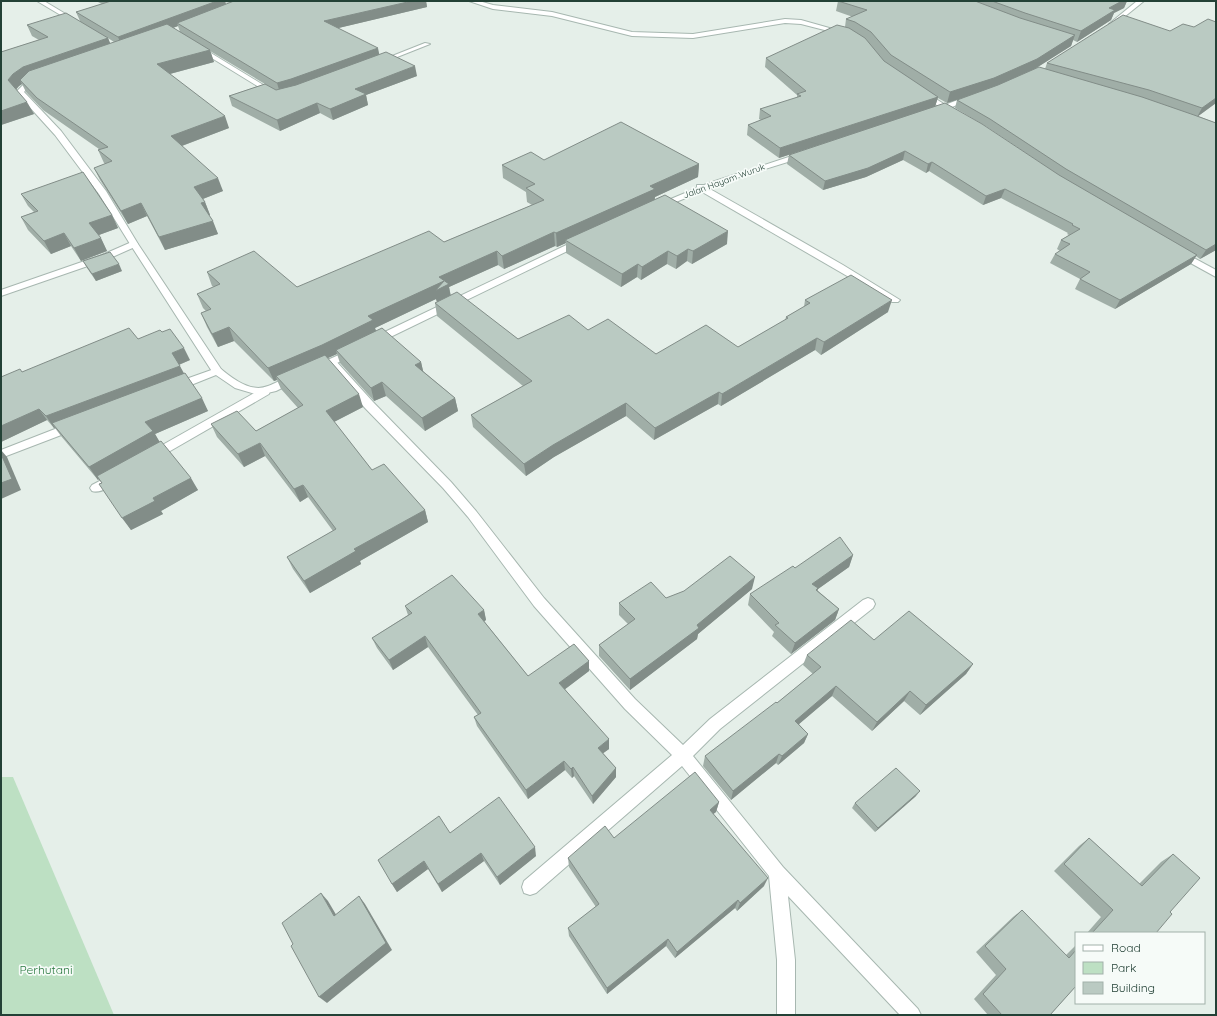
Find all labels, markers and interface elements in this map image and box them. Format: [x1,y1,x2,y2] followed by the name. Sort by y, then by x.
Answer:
[682,161,766,200] street label: Jalan Hayam Wuruk
[1075,932,1205,1004] legend
[1111,940,1141,955] text: Road
[1111,960,1136,975] text: Park
[20,962,72,977] park label: Perhutani
[1111,980,1155,995] text: Building

